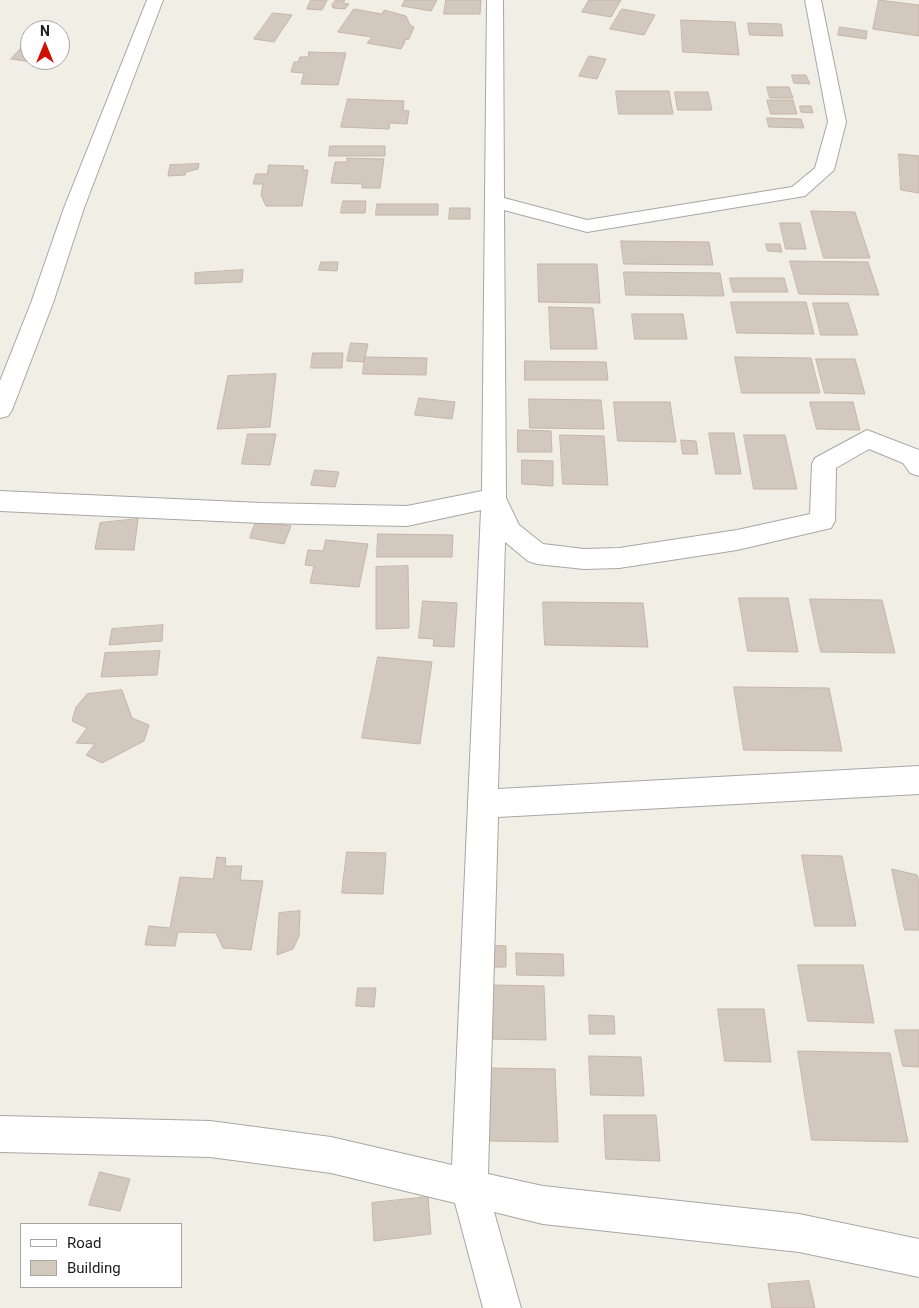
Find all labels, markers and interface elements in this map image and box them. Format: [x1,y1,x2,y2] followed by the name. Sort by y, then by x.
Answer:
[20,20,70,70] north arrow
[40,23,50,39] text: N
[20,1223,182,1288] legend
[67,1234,101,1252] text: Road
[67,1259,121,1277] text: Building

